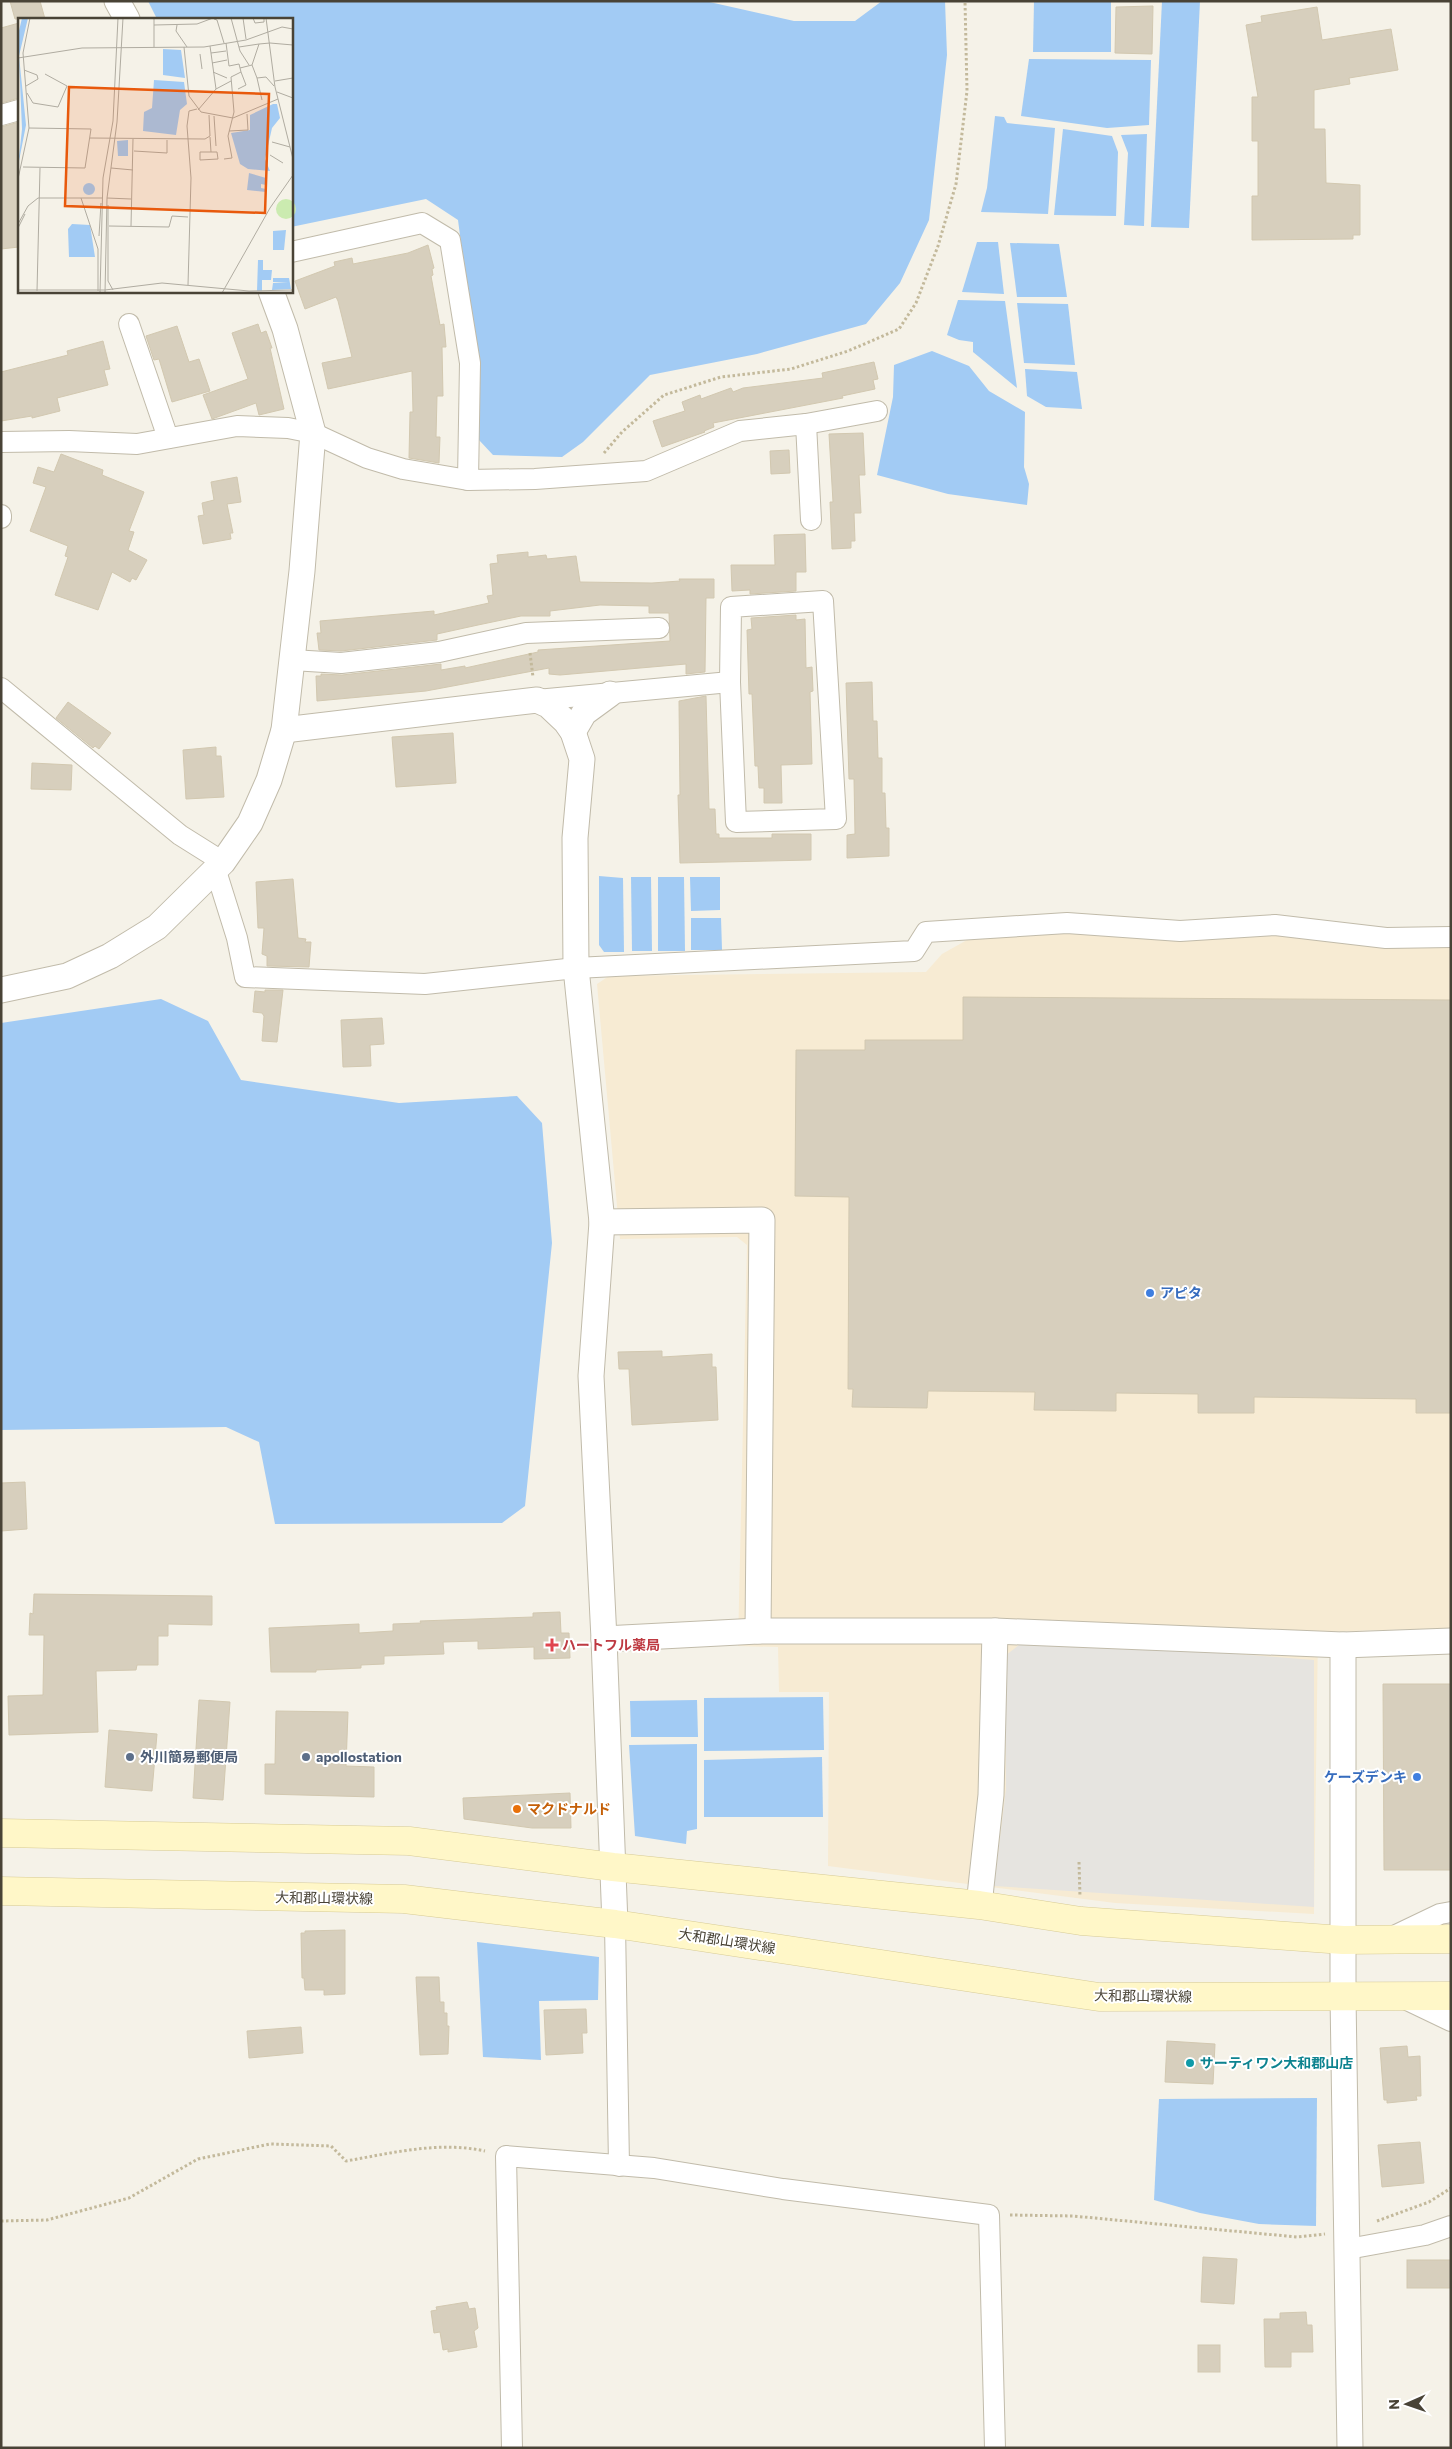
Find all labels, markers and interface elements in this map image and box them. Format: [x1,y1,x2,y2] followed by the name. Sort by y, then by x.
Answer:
[18,18,292,292] inset map
[1160,1284,1202,1301] place label: アピタ
[1144,1287,1156,1299] marker: アピタ
[562,1636,660,1653] place label: ハートフル薬局
[546,1639,558,1651] marker: ハートフル薬局
[140,1748,238,1765] place label: 外川簡易郵便局
[316,1748,402,1765] place label: apollostation
[124,1751,136,1763] marker: 外川簡易郵便局
[300,1751,312,1763] marker: apollostation
[1324,1768,1407,1785] place label: ケーズデンキ
[1411,1771,1423,1783] marker: ケーズデンキ
[527,1800,611,1817] place label: マクドナルド
[511,1803,523,1815] marker: マクドナルド
[275,1888,373,1907] street label: 大和郡山環状線
[677,1924,777,1957] street label: 大和郡山環状線
[1094,1986,1192,2005] street label: 大和郡山環状線
[1200,2054,1353,2071] place label: サーティワン大和郡山店
[1184,2057,1196,2069] marker: サーティワン大和郡山店
[1382,2379,1432,2429] north arrow
[1385,2399,1402,2410] text: N

